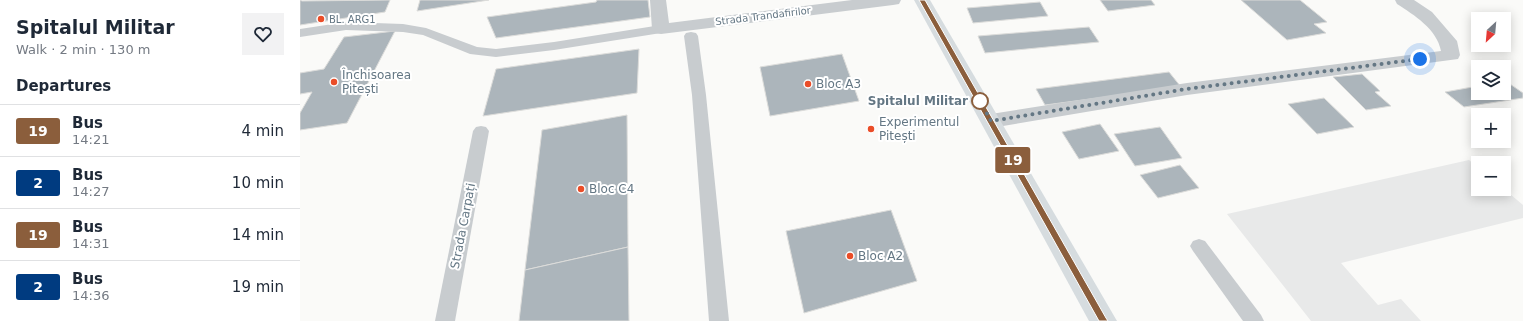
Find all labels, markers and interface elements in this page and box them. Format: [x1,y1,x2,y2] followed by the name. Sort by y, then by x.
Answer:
[715,5,812,27] street label: Strada Trandafirilor
[1471,12,1511,52] north arrow
[1471,12,1511,196] map controls
[242,13,284,55] button: heart
[316,14,326,24] marker: BL. ARG1
[329,14,376,25] place label: BL. ARG1
[16,16,175,38] text: Spitalul Militar
[16,42,150,57] text: Walk · 2 min · 130 m
[1410,49,1430,69] your location
[1471,60,1511,100] button: layers
[341,67,411,96] place label: Închisoarea Pitești
[16,77,111,95] text: Departures
[329,77,339,87] marker: Închisoarea Pitești
[816,77,861,91] place label: Bloc A3
[803,79,813,89] marker: Bloc A3
[971,92,989,110] marker: Spitalul Militar
[868,94,968,108] place label: Spitalul Militar
[1471,108,1511,148] button: +
[72,114,103,132] text: Bus
[879,115,959,143] place label: Experimentul Pitești
[241,122,284,140] text: 4 min
[28,123,48,139] text: 19
[866,124,876,134] marker: Experimentul Pitești
[72,132,109,147] text: 14:21
[995,147,1031,173] line badge: 19
[1003,152,1023,168] text: 19
[1471,156,1511,196] button: −
[72,166,103,184] text: Bus
[232,174,284,192] text: 10 min
[33,175,43,191] text: 2
[448,182,478,270] street label: Strada Carpați
[589,182,634,196] place label: Bloc C4
[72,184,109,199] text: 14:27
[576,184,586,194] marker: Bloc C4
[72,218,103,236] text: Bus
[232,226,284,244] text: 14 min
[28,227,48,243] text: 19
[72,236,109,251] text: 14:31
[858,249,903,263] place label: Bloc A2
[845,251,855,261] marker: Bloc A2
[72,270,103,288] text: Bus
[232,278,284,296] text: 19 min
[33,279,43,295] text: 2
[72,288,109,303] text: 14:36

